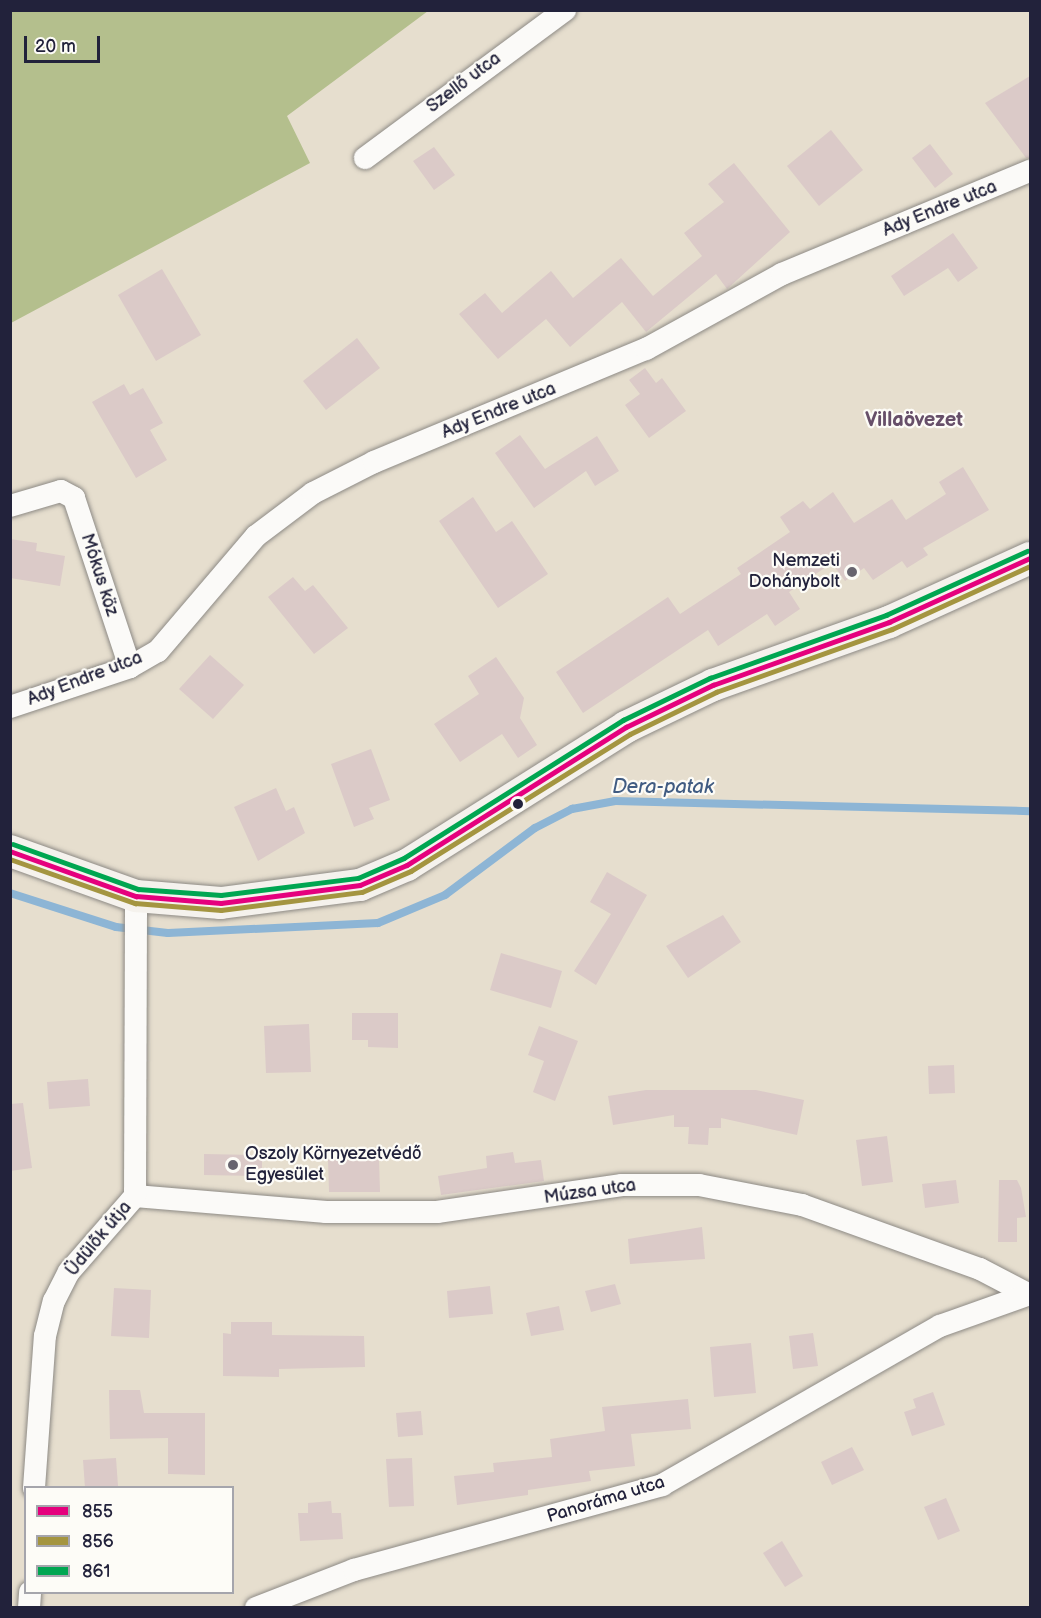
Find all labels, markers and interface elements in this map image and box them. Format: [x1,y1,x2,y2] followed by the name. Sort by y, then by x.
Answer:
[27,24,104,62] scale bar
[35,36,76,57] text: 20 m
[423,48,505,118] street label: Szellő utca
[879,176,1001,242] street label: Ady Endre utca
[438,378,560,444] street label: Ady Endre utca
[865,408,963,432] district label: Villaövezet
[76,531,122,619] street label: Mókus köz
[749,551,840,594] place label: Nemzeti Dohánybolt
[845,565,859,579] marker: Nemzeti Dohánybolt
[24,647,146,711] street label: Ady Endre utca
[612,775,714,799] water label: Dera-patak
[512,798,524,810] unlabelled marker
[245,1144,423,1186] place label: Oszoly Környezetvédő Egyesület
[226,1158,240,1172] marker: Oszoly Környezetvédő Egyesület
[543,1175,637,1209] street label: Múzsa utca
[61,1197,137,1281] street label: Üdülők útja
[544,1472,668,1528] street label: Panoráma utca
[24,1486,234,1594] legend
[82,1501,113,1522] text: 855
[82,1531,114,1552] text: 856
[82,1561,110,1582] text: 861

